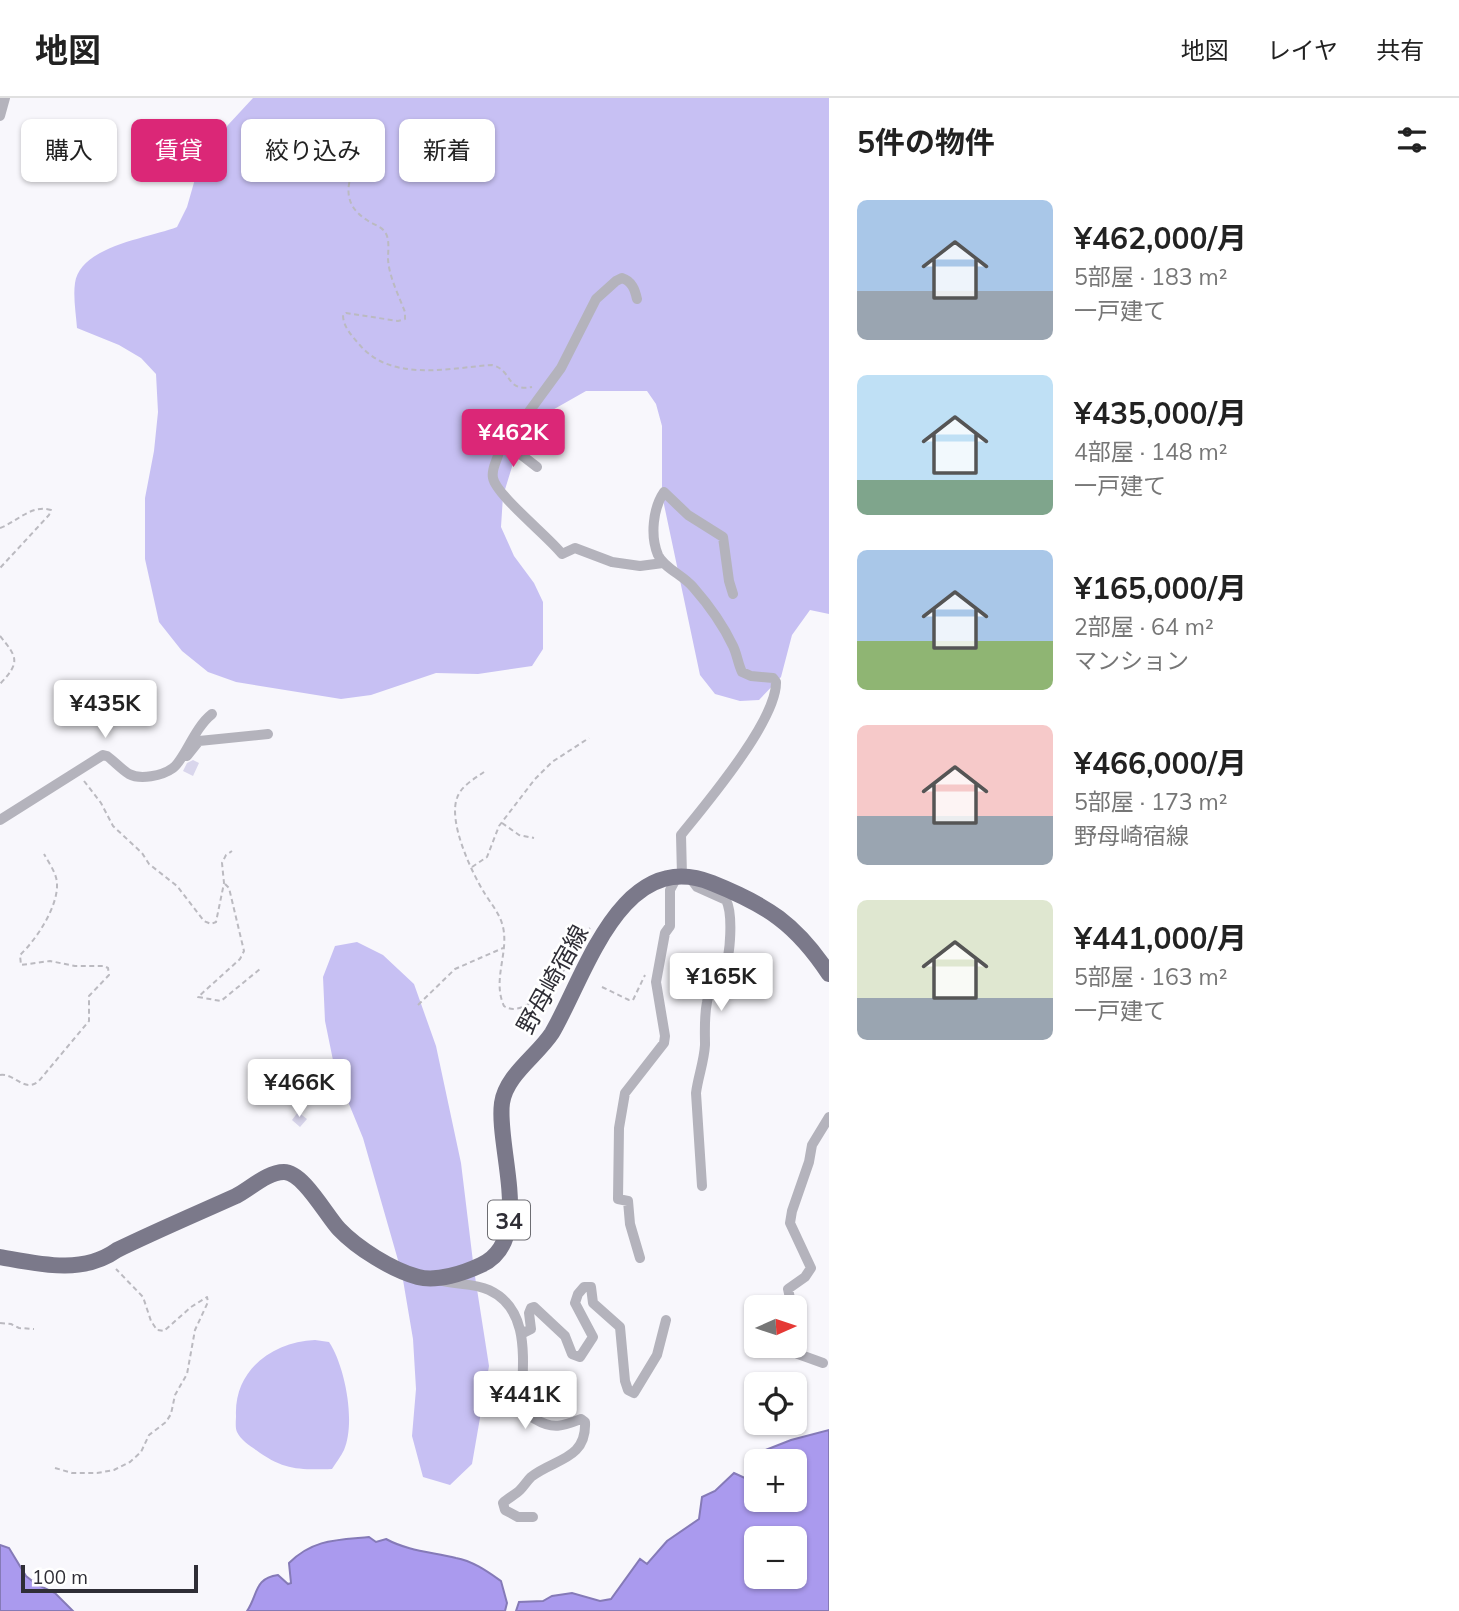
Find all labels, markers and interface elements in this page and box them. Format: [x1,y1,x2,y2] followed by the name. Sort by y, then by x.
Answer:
[35,29,101,70] text: 地図
[1181,35,1229,65] text: 地図
[1267,35,1338,65] text: レイヤ
[1376,35,1424,65] text: 共有
[21,119,117,182] chip: 購入
[131,119,227,182] chip: 賃貸
[241,119,385,182] chip: 絞り込み
[399,119,495,182] chip: 新着
[1393,121,1431,159] icon: filters
[857,123,995,161] text: 5件の物件
[1074,219,1247,257] text: ¥462,000/月
[913,228,997,312] icon: home
[1074,262,1227,291] text: 5部屋 · 183 m²
[1074,296,1166,325] text: 一戸建て
[1074,394,1247,432] text: ¥435,000/月
[913,403,997,487] icon: home
[464,410,562,469] pin: ¥462K
[478,417,548,446] text: ¥462K
[1074,437,1227,466] text: 4部屋 · 148 m²
[1074,471,1166,500] text: 一戸建て
[1074,569,1247,607] text: ¥165,000/月
[913,578,997,662] icon: home
[1074,612,1214,641] text: 2部屋 · 64 m²
[1074,646,1189,675] text: マンション
[56,680,154,740] pin: ¥435K
[70,688,140,717] text: ¥435K
[1074,744,1247,782] text: ¥466,000/月
[913,753,997,837] icon: home
[1074,787,1227,816] text: 5部屋 · 173 m²
[1074,821,1189,850] text: 野母崎宿線
[510,919,594,1039] street label: 野母崎宿線
[1074,919,1247,957] text: ¥441,000/月
[913,928,997,1012] icon: home
[672,954,770,1013] pin: ¥165K
[686,961,756,990] text: ¥165K
[1074,962,1227,991] text: 5部屋 · 163 m²
[1074,996,1166,1025] text: 一戸建て
[250,1060,348,1119] pin: ¥466K
[264,1067,334,1096] text: ¥466K
[488,1200,530,1240] road number: 34
[744,1295,807,1358] north arrow
[744,1295,807,1589] map controls
[476,1372,574,1431] pin: ¥441K
[744,1372,807,1435] button: locate
[490,1379,560,1408] text: ¥441K
[744,1449,807,1512] button: +
[744,1526,807,1589] button: −
[21,1562,198,1594] scale bar
[32,1565,88,1589] text: 100 m

